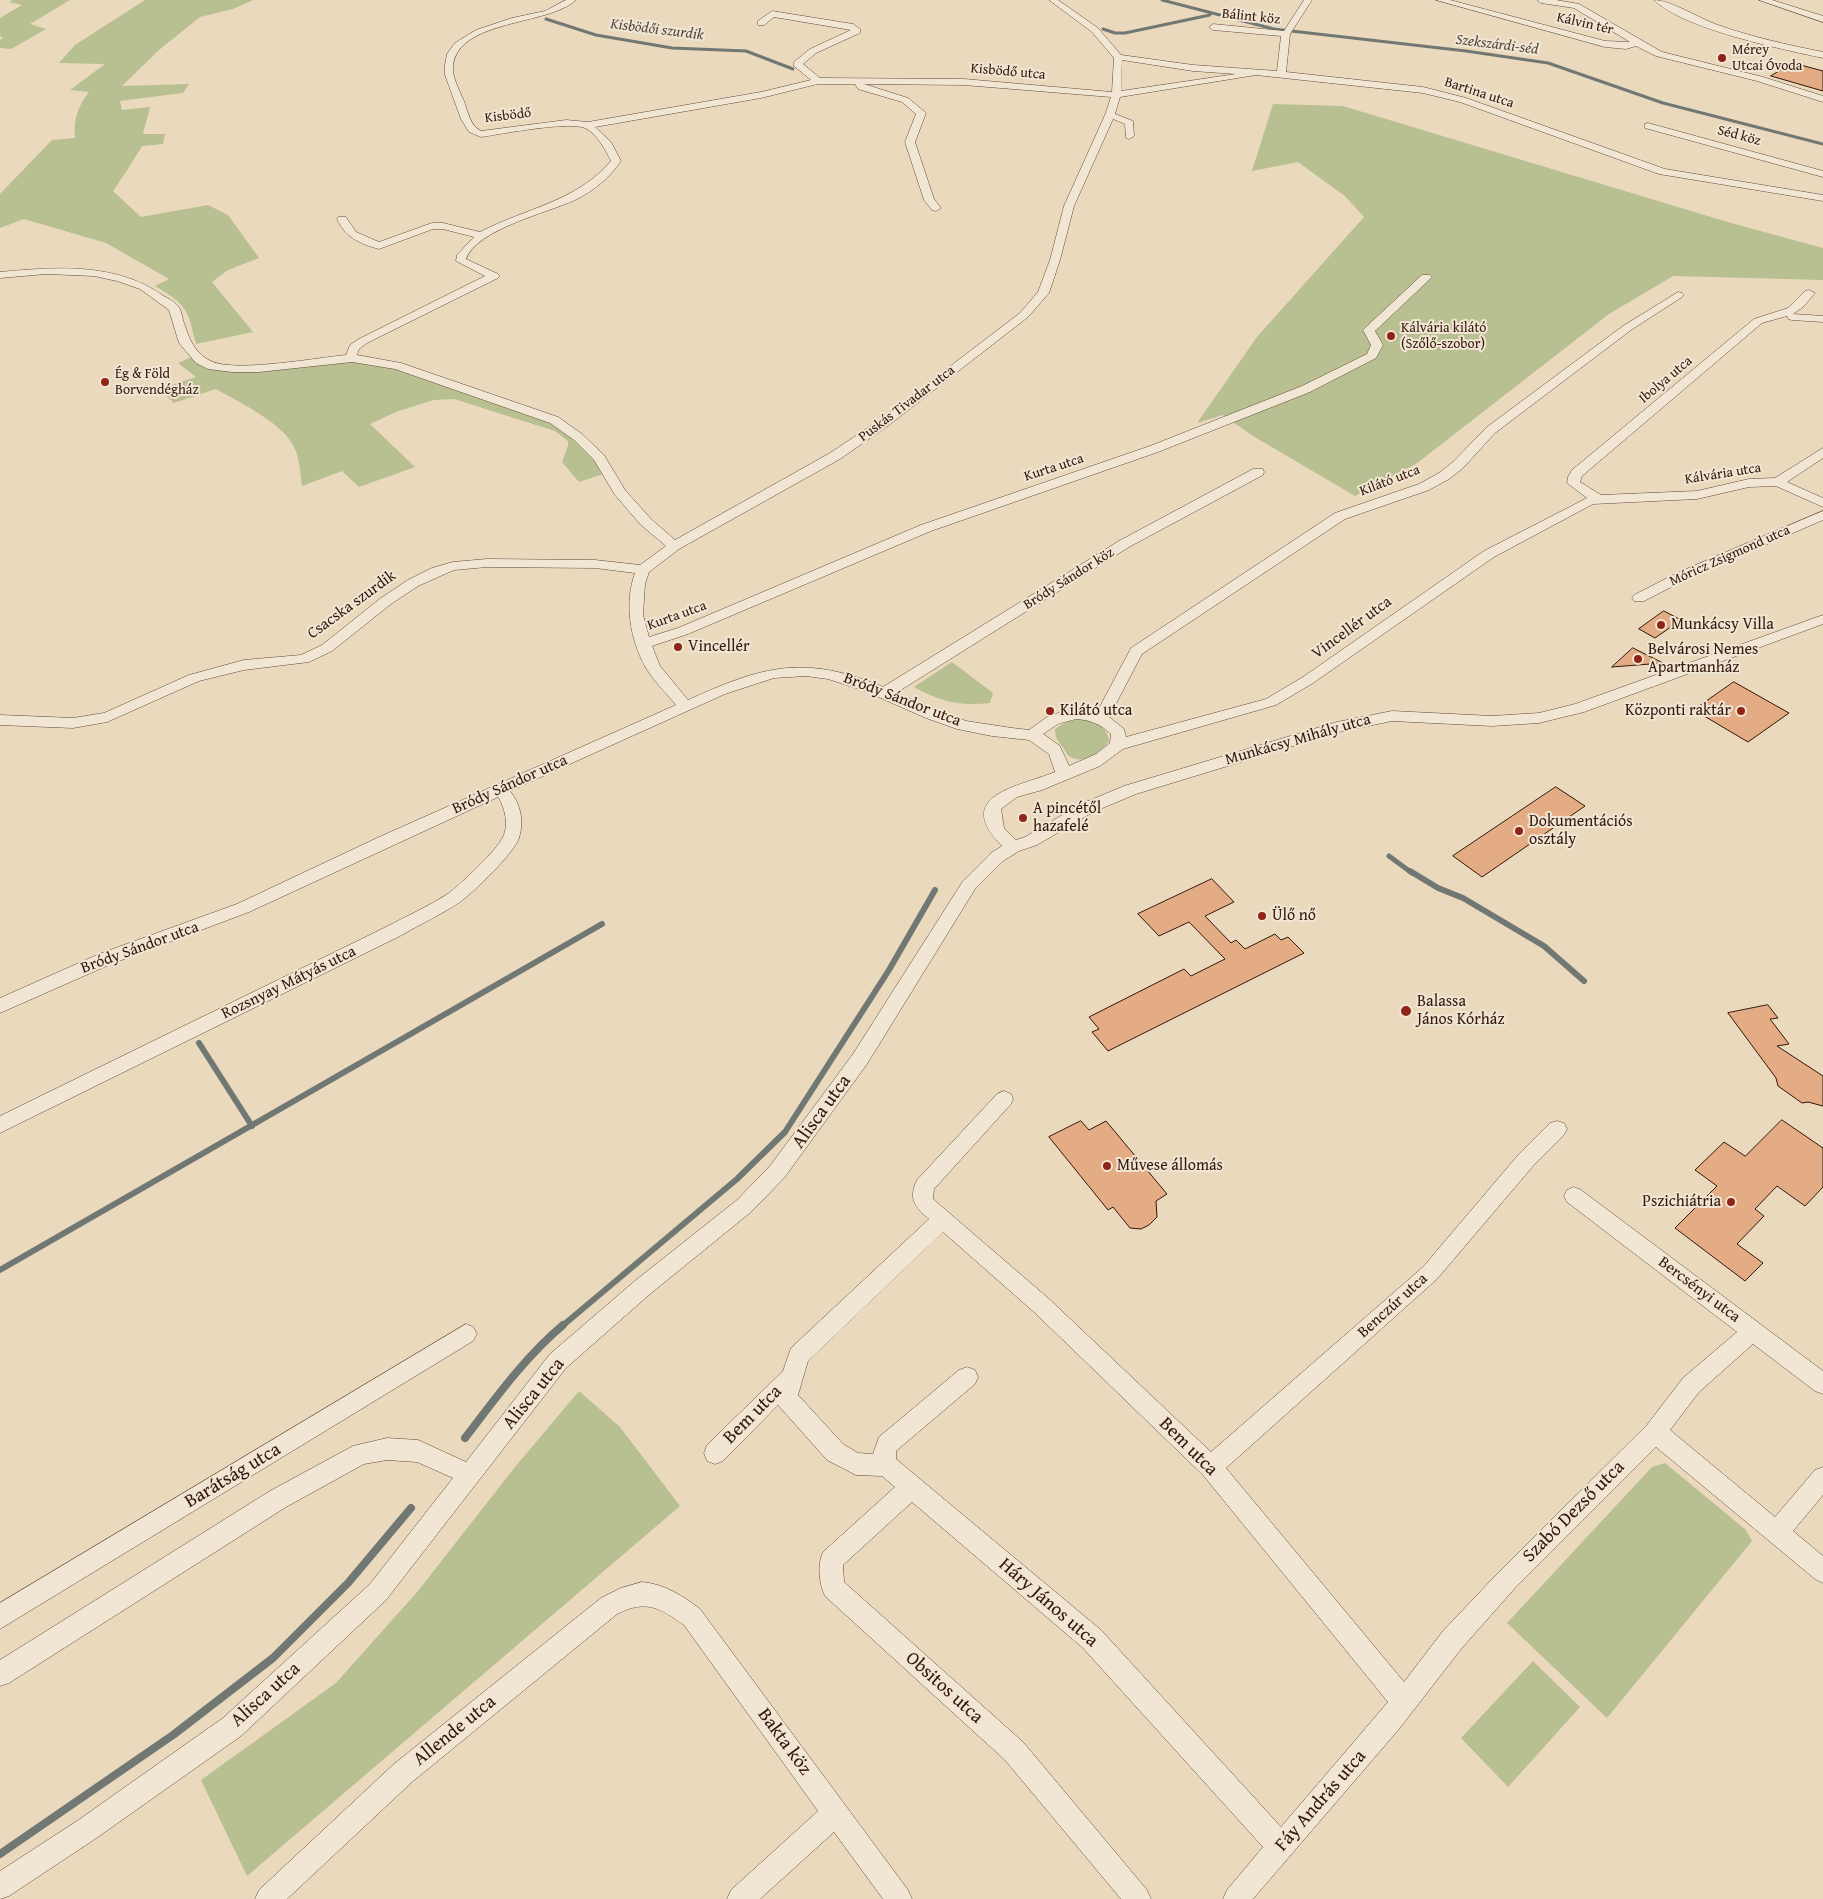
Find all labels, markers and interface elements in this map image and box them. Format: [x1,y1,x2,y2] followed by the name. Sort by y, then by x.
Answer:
[1221,6,1281,28] street label: Bálint köz
[1555,9,1615,39] street label: Kálvin tér
[609,15,705,45] water label: Kisbödői szurdik
[1455,31,1539,59] water label: Szekszárdi-séd
[1732,42,1802,74] place label: Mérey Utcai Óvoda
[1716,52,1728,64] marker: Mérey Utcai Óvoda
[970,60,1046,84] street label: Kisbödő utca
[1442,74,1516,112] street label: Bartina utca
[484,105,532,127] street label: Kisbödő
[1715,122,1763,150] street label: Séd köz
[1401,320,1486,352] place label: Kálvária kilátó (Szőlő-szobor)
[1385,330,1397,342] marker: Kálvária kilátó (Szőlő-szobor)
[1636,353,1696,407] street label: Ibolya utca
[855,362,959,446] street label: Puskás Tivadar utca
[115,366,199,398] place label: Ég & Föld Borvendégház
[99,376,111,388] marker: Ég & Föld Borvendégház
[1022,450,1086,486] street label: Kurta utca
[1684,460,1762,488] street label: Kálvária utca
[1357,462,1423,500] street label: Kilátó utca
[1667,522,1793,590] street label: Móricz Zsigmond utca
[1021,544,1117,614] street label: Bródy Sándor köz
[304,566,400,644] street label: Csacska szurdik
[1308,593,1396,663] street label: Vincellér utca
[645,598,709,634] street label: Kurta utca
[1671,615,1774,635] place label: Munkácsy Villa
[1655,619,1667,631] marker: Munkácsy Villa
[688,637,750,657] place label: Vincellér
[1648,640,1758,678] place label: Belvárosi Nemes Apartmanház
[672,641,684,653] marker: Vincellér
[1632,653,1644,665] marker: Belvárosi Nemes Apartmanház
[841,669,963,731] street label: Bródy Sándor utca
[1060,701,1132,721] place label: Kilátó utca
[1625,701,1731,721] place label: Központi raktár
[1044,705,1056,717] marker: Kilátó utca
[1735,705,1747,717] marker: Központi raktár
[1223,710,1373,770] street label: Munkácsy Mihály utca
[449,751,571,819] street label: Bródy Sándor utca
[1033,799,1101,837] place label: A pincétől hazafelé
[1017,812,1029,824] marker: A pincétől hazafelé
[1529,812,1633,850] place label: Dokumentációs osztály
[1513,825,1525,837] marker: Dokumentációs osztály
[1272,906,1316,926] place label: Ülő nő
[1256,910,1268,922] marker: Ülő nő
[78,918,202,978] street label: Bródy Sándor utca
[219,942,359,1024] street label: Rozsnyay Mátyás utca
[1417,992,1504,1030] place label: Balassa János Kórház
[1399,1004,1413,1018] marker: Balassa János Kórház
[788,1071,856,1153] street label: Alisca utca
[1117,1156,1223,1176] place label: Művese állomás
[1101,1160,1113,1172] marker: Művese állomás
[1642,1192,1721,1212] place label: Pszichiátria
[1725,1196,1737,1208] marker: Pszichiátria
[1654,1253,1744,1327] street label: Bercsényi utca
[1354,1270,1432,1342] street label: Benczúr utca
[498,1354,570,1434] street label: Alisca utca
[719,1381,787,1449] street label: Bem utca
[1154,1413,1222,1481] street label: Bem utca
[181,1438,285,1514] street label: Barátság utca
[1518,1456,1630,1568] street label: Szabó Dezső utca
[994,1554,1102,1652] street label: Háry János utca
[900,1647,988,1729] street label: Obsitos utca
[227,1658,305,1732] street label: Alisca utca
[409,1691,501,1771] street label: Allende utca
[752,1704,816,1780] street label: Bakta köz
[1271,1746,1371,1856] street label: Fáy András utca

